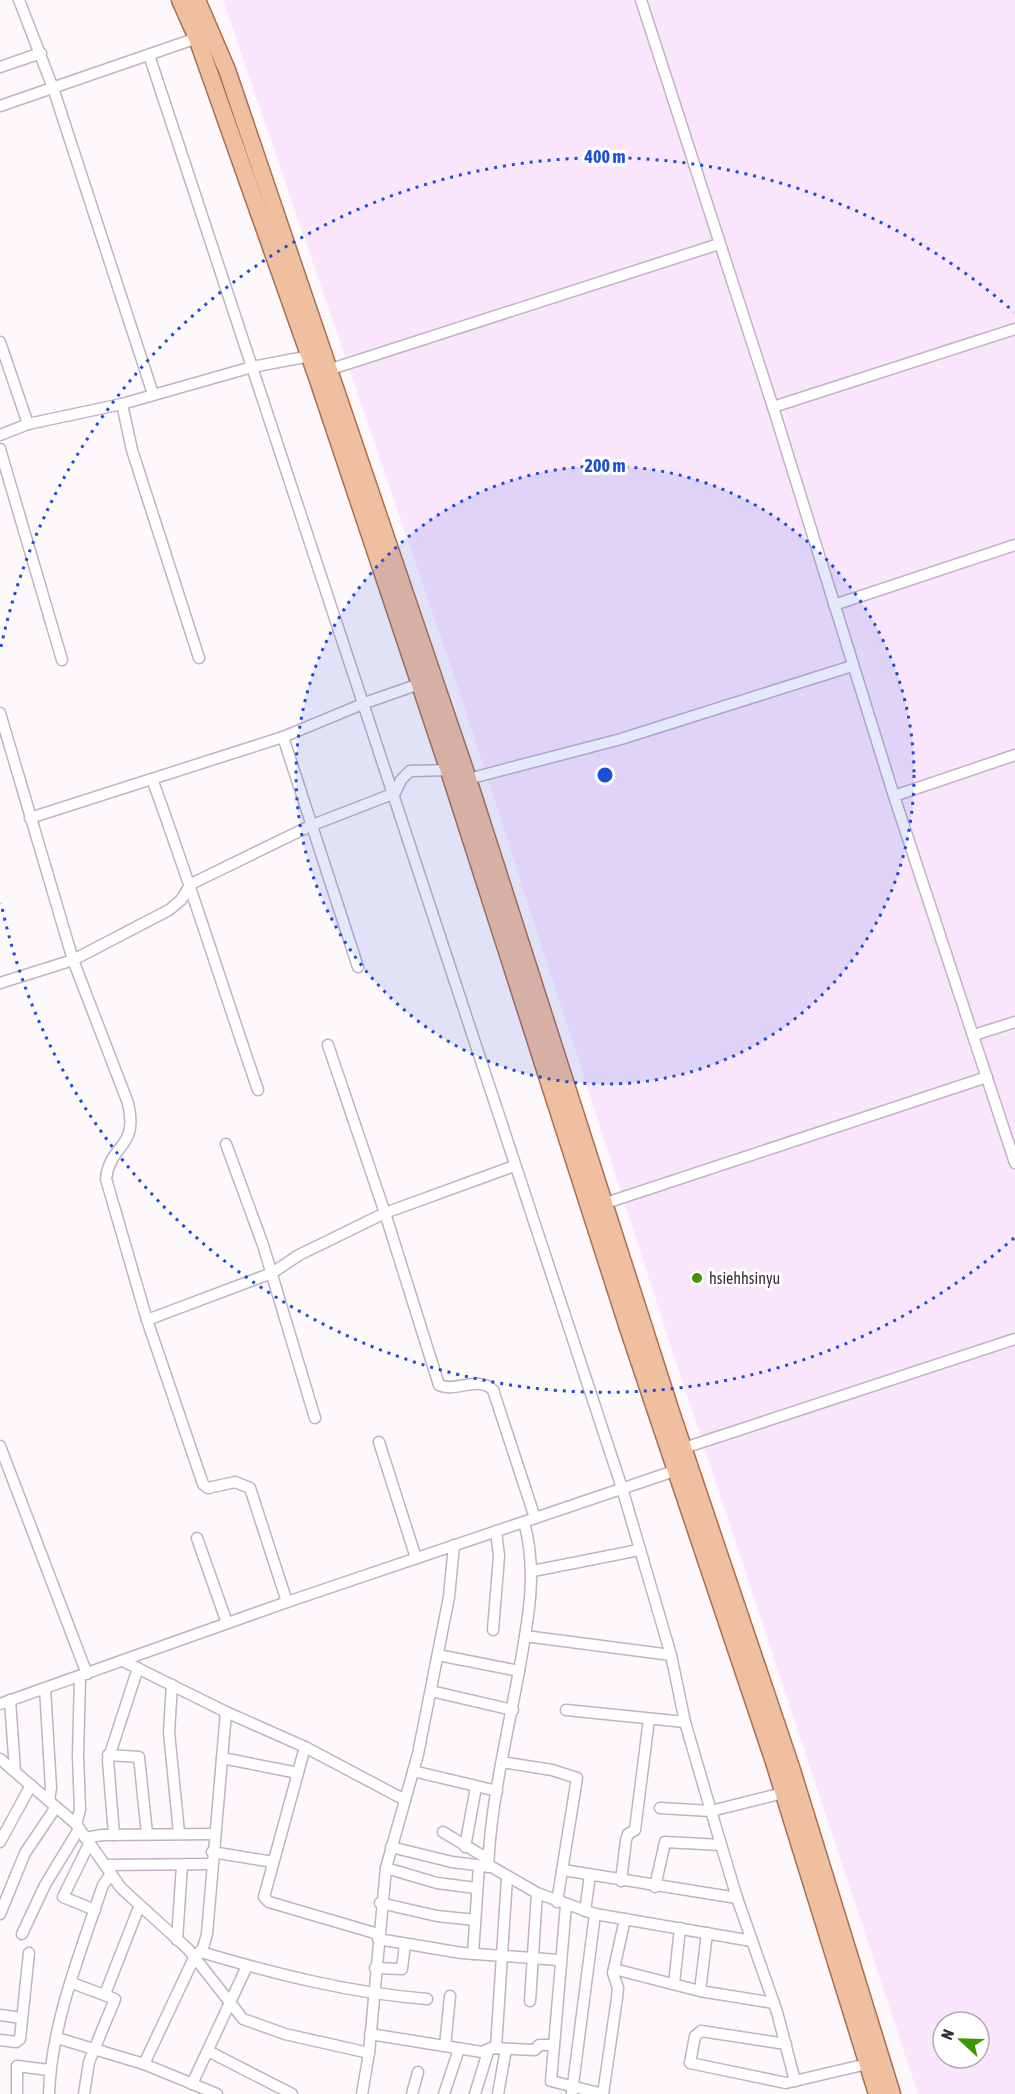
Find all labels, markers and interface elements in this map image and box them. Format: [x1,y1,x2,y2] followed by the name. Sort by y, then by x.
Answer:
[584,146,625,167] text: 400 m
[585,455,625,476] text: 200 m
[595,765,615,785] centre of rings
[709,1269,780,1288] place label: hsiehhsinyu
[690,1271,704,1285] marker: hsiehhsinyu
[931,2010,991,2070] north arrow
[937,2027,957,2042] text: N

